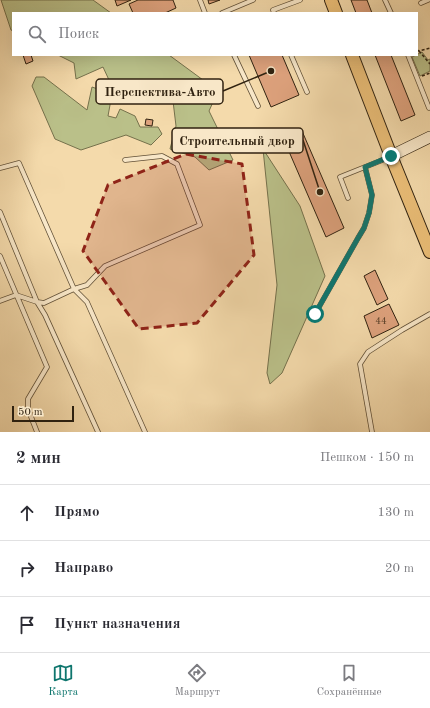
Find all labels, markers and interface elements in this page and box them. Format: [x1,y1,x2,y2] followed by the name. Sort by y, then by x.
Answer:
[12,12,418,56] search box
[26,23,48,45] icon: search
[58,27,99,42] text: Поиск
[96,79,223,104] callout: Перспектива-Авто
[105,86,215,99] text: Перспектива-Авто
[172,128,303,153] callout: Строительный двор
[179,135,295,148] text: Строительный двор
[382,147,400,165] route end
[306,305,324,323] route start
[375,316,387,326] house number: 44
[12,404,74,423] scale bar
[18,407,43,418] text: 50 m
[16,450,61,467] text: 2 мин
[320,451,414,464] text: Пешком · 150 m
[16,502,38,524] icon: ahead
[54,505,100,520] text: Прямо
[377,506,414,519] text: 130 m
[16,558,38,580] icon: right
[54,561,113,576] text: Направо
[385,562,414,575] text: 20 m
[16,614,38,636] icon: arrive
[54,617,181,632] text: Пункт назначения
[48,662,78,700] tab: Карта
[175,662,220,700] tab: Маршрут
[317,662,382,700] tab: Сохранённые

